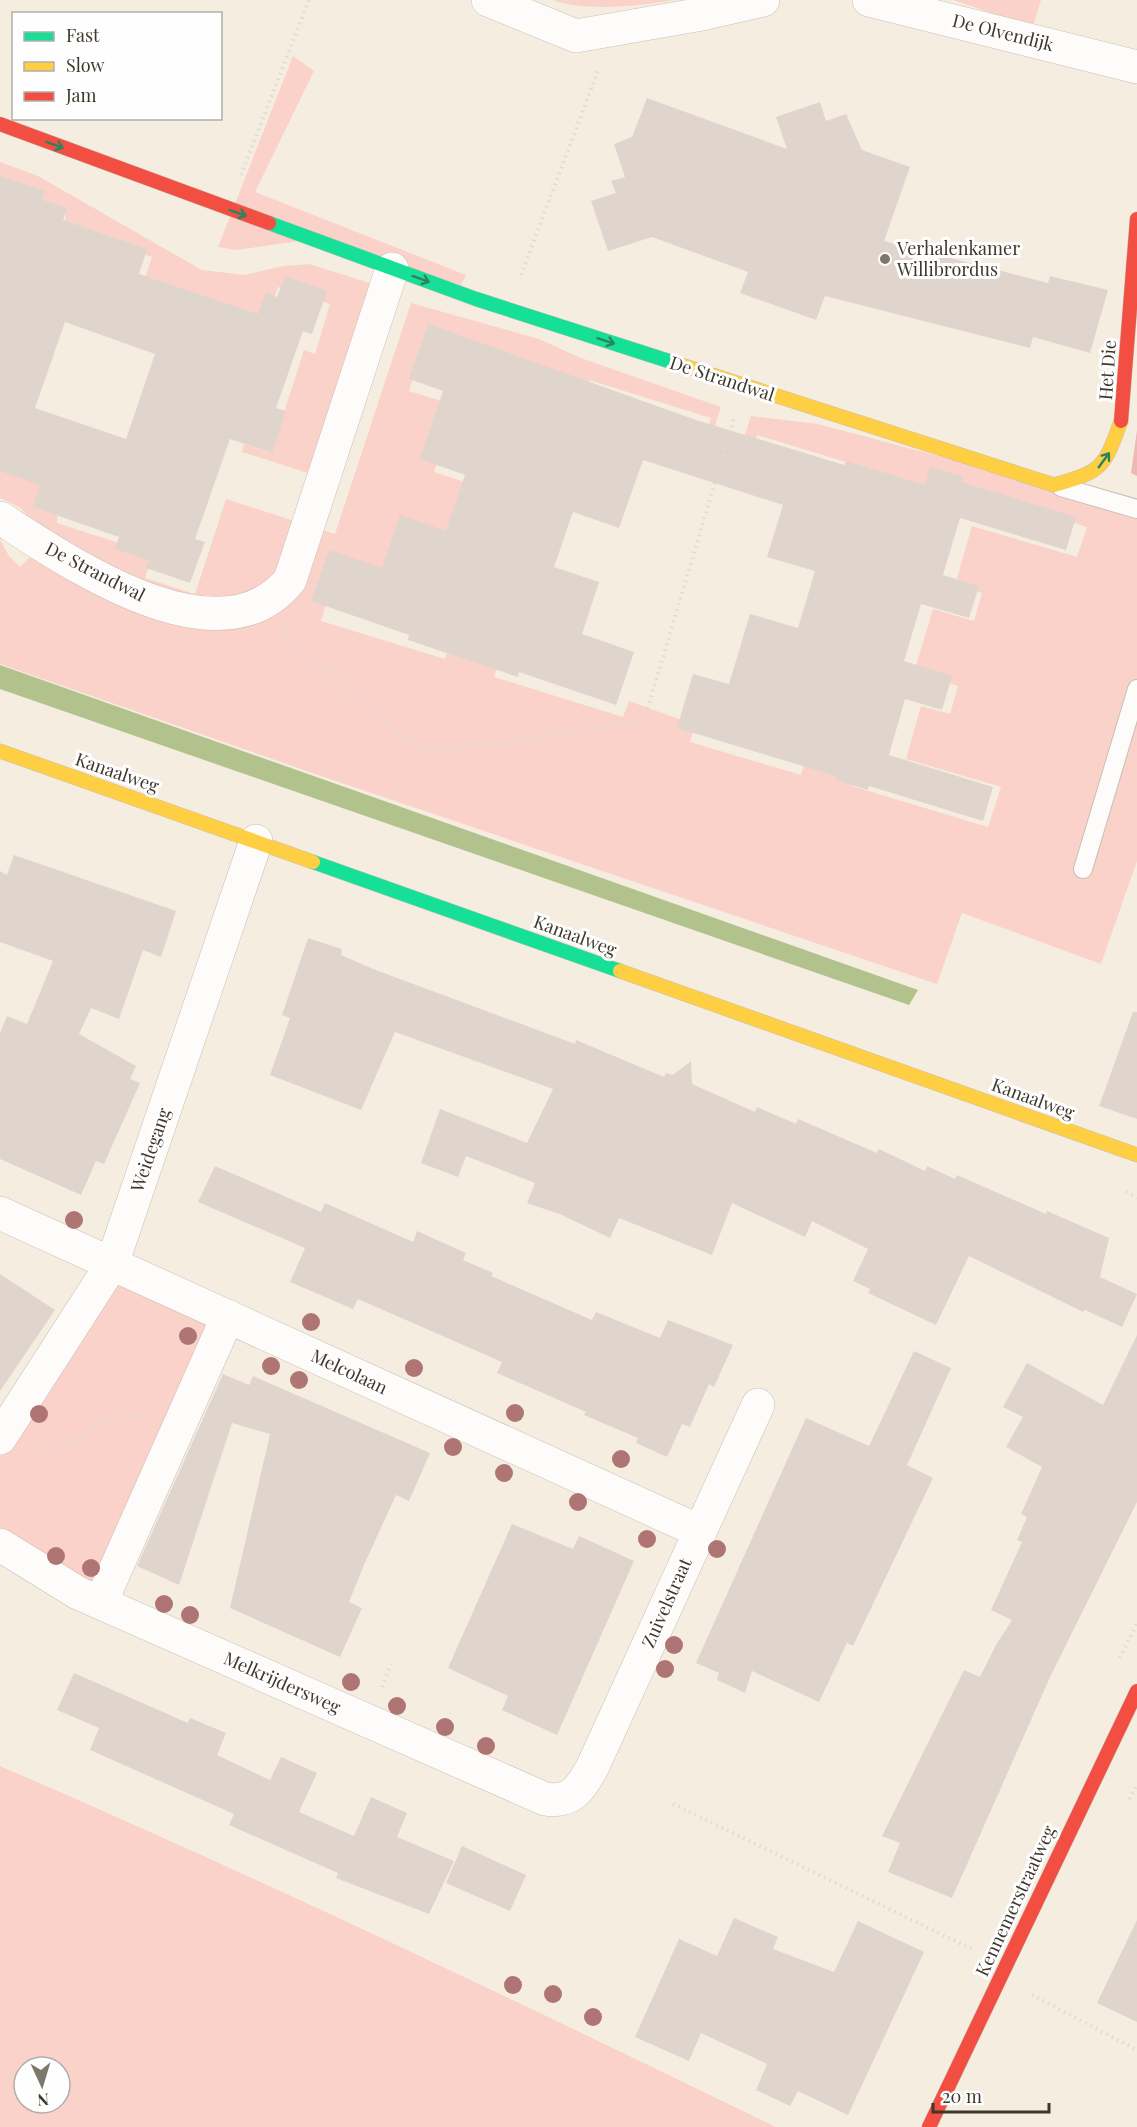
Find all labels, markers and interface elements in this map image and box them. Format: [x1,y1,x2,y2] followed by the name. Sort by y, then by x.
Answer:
[950,8,1057,56] street label: De Olvendijk
[12,12,222,120] legend
[66,23,100,47] text: Fast
[66,53,104,77] text: Slow
[65,83,96,107] text: Jam
[45,140,64,151] one-way arrow
[228,208,246,219] one-way arrow
[896,236,1020,281] place label: Verhalenkamer Willibrordus
[878,252,892,266] marker: Verhalenkamer Willibrordus
[411,275,430,286] one-way arrow
[596,336,615,347] one-way arrow
[1093,339,1121,401] street label: Het Die
[667,350,778,406] street label: De Strandwal
[1098,452,1110,468] one-way arrow
[42,536,149,606] street label: De Strandwal
[72,747,163,798] street label: Kanaalweg
[530,909,621,961] street label: Kanaalweg
[988,1072,1079,1124] street label: Kanaalweg
[124,1104,176,1196] street label: Weidegang
[307,1343,392,1399] street label: Melcolaan
[636,1553,697,1651] street label: Zuivelstraat
[220,1646,345,1719] street label: Melkrijdersweg
[970,1821,1061,1980] street label: Kennemerstraatweg
[12,2055,72,2115] north arrow
[933,2076,1048,2114] scale bar
[942,2084,982,2108] text: 20 m
[36,2090,50,2111] text: N

